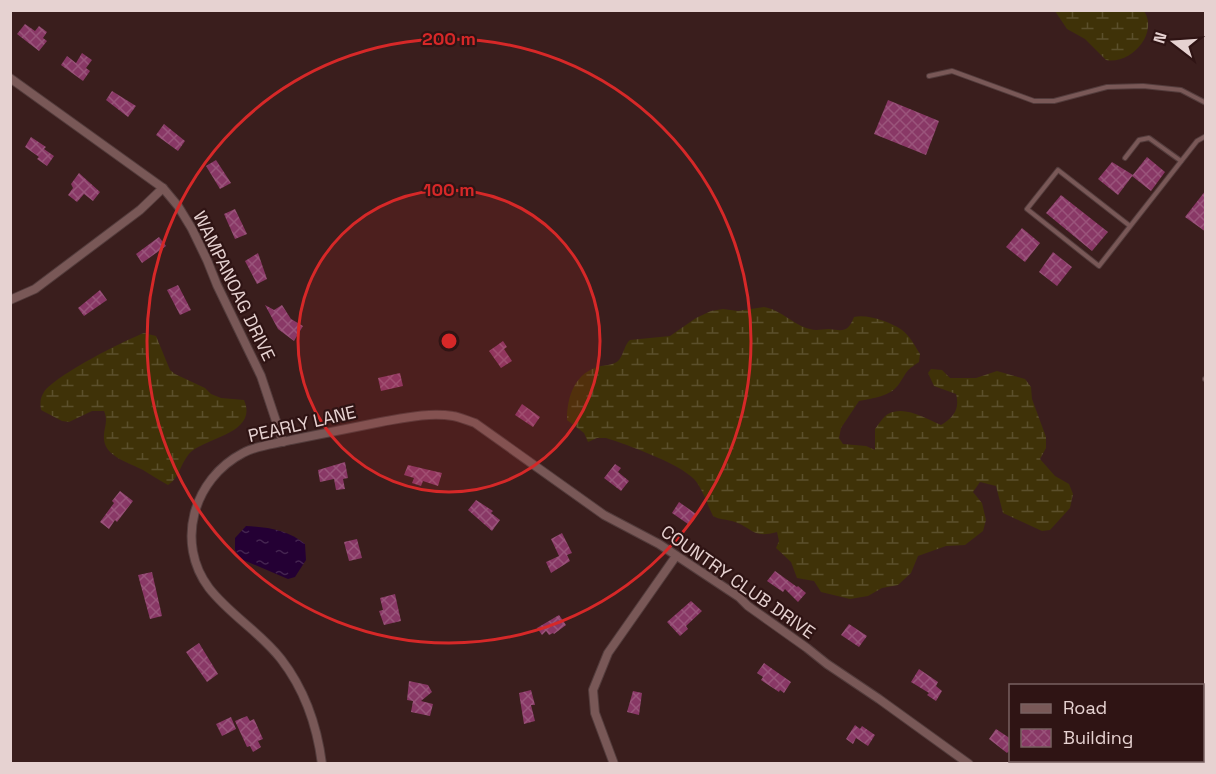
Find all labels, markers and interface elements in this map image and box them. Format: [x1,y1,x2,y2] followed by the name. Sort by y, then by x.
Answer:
[1144,12,1204,72] north arrow
[422,27,476,50] text: 200 m
[1149,30,1172,46] text: N
[423,178,475,201] text: 100 m
[188,207,281,364] street label: WAMPANOAG DRIVE
[439,331,459,351] centre of rings
[246,400,358,447] street label: PEARLY LANE
[657,520,820,644] street label: COUNTRY CLUB DRIVE
[1009,684,1204,762] legend
[1063,696,1107,719] text: Road
[1063,726,1133,749] text: Building

